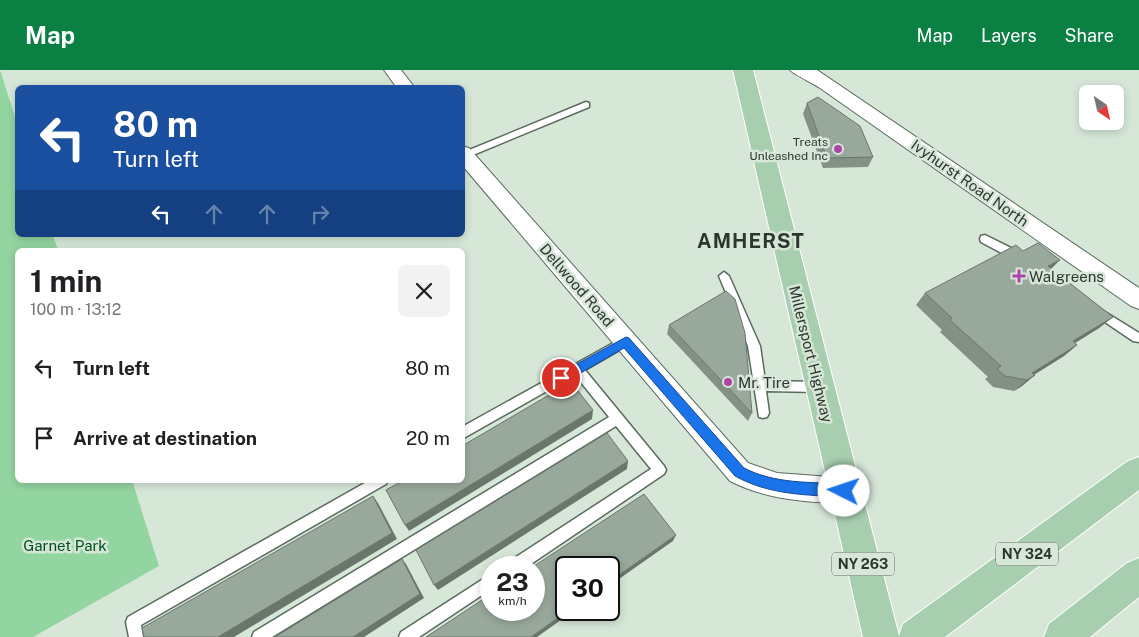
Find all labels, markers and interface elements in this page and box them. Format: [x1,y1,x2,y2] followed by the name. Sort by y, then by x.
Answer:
[25,21,75,49] text: Map
[917,25,953,46] text: Map
[981,25,1037,46] text: Layers
[1065,25,1114,46] text: Share
[1079,85,1124,130] north arrow
[1079,85,1124,130] map controls
[113,104,198,145] text: 80 m
[30,105,95,170] icon: left
[749,135,828,163] place label: Treats Unleashed Inc
[908,136,1032,230] street label: Ivyhurst Road North
[832,143,844,155] marker: Treats Unleashed Inc
[113,146,199,172] text: Turn left
[147,200,175,228] icon: left
[200,200,228,228] icon: ahead
[253,200,281,228] icon: ahead
[306,200,334,228] icon: right
[697,229,805,253] district label: AMHERST
[536,240,618,330] street label: Dellwood Road
[30,263,102,299] text: 1 min
[398,265,450,317] button: close
[1029,268,1104,285] place label: Walgreens
[1013,270,1025,282] marker: Walgreens
[786,284,836,424] street label: Millersport Highway
[30,300,121,319] text: 100 m · 13:12
[30,354,58,382] icon: left
[73,357,150,379] text: Turn left
[405,357,450,379] text: 80 m
[540,357,582,399] pin
[547,364,575,392] icon: arrive
[738,374,790,391] place label: Mr. Tire
[722,376,734,388] marker: Mr. Tire
[30,424,58,452] icon: arrive
[73,427,257,449] text: Arrive at destination
[406,427,450,449] text: 20 m
[817,464,869,516] position arrow
[23,537,107,554] park label: Garnet Park
[996,542,1058,566] road number: NY 324
[832,552,894,576] road number: NY 263
[555,556,620,621] speed limit sign: 30
[496,567,529,597] text: 23
[498,594,527,608] text: km/h

